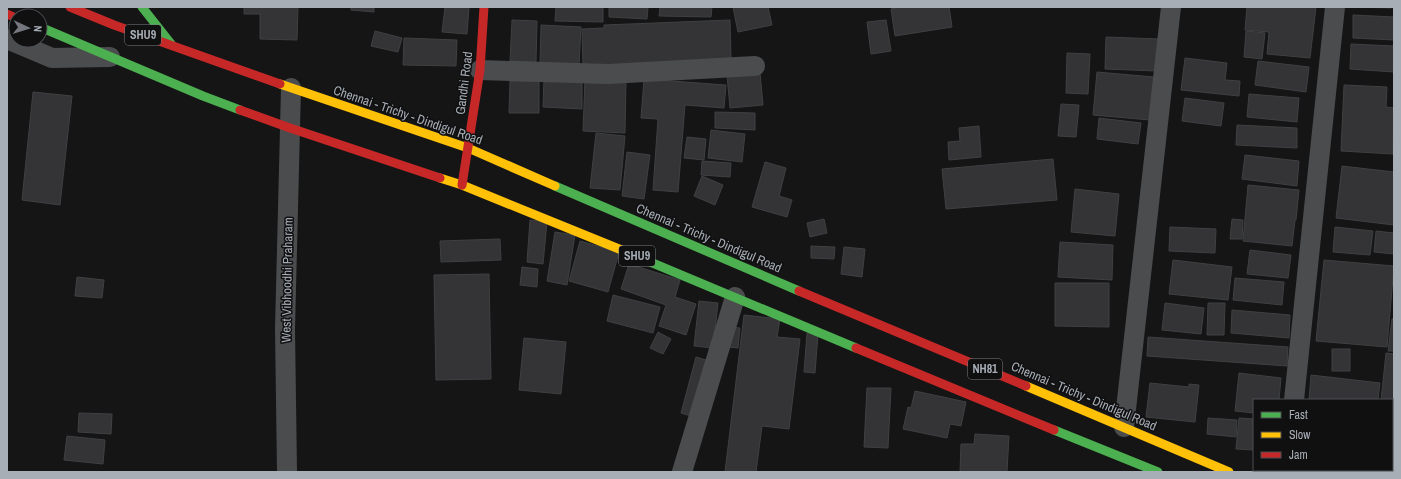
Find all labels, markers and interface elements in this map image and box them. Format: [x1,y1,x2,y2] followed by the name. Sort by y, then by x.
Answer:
[8,8,48,48] north arrow
[31,25,45,32] text: N
[125,25,161,45] road number: SHU9
[452,50,476,116] street label: Gandhi Road
[331,81,485,149] street label: Chennai - Trichy - Dindigul Road
[634,200,784,276] street label: Chennai - Trichy - Dindigul Road
[277,217,297,343] street label: West Vibhoodhi Praharam
[619,246,655,266] road number: SHU9
[1009,358,1159,434] street label: Chennai - Trichy - Dindigul Road
[968,359,1002,379] road number: NH81
[1253,399,1393,471] legend
[1289,407,1308,423] text: Fast
[1289,427,1311,443] text: Slow
[1289,447,1308,463] text: Jam

